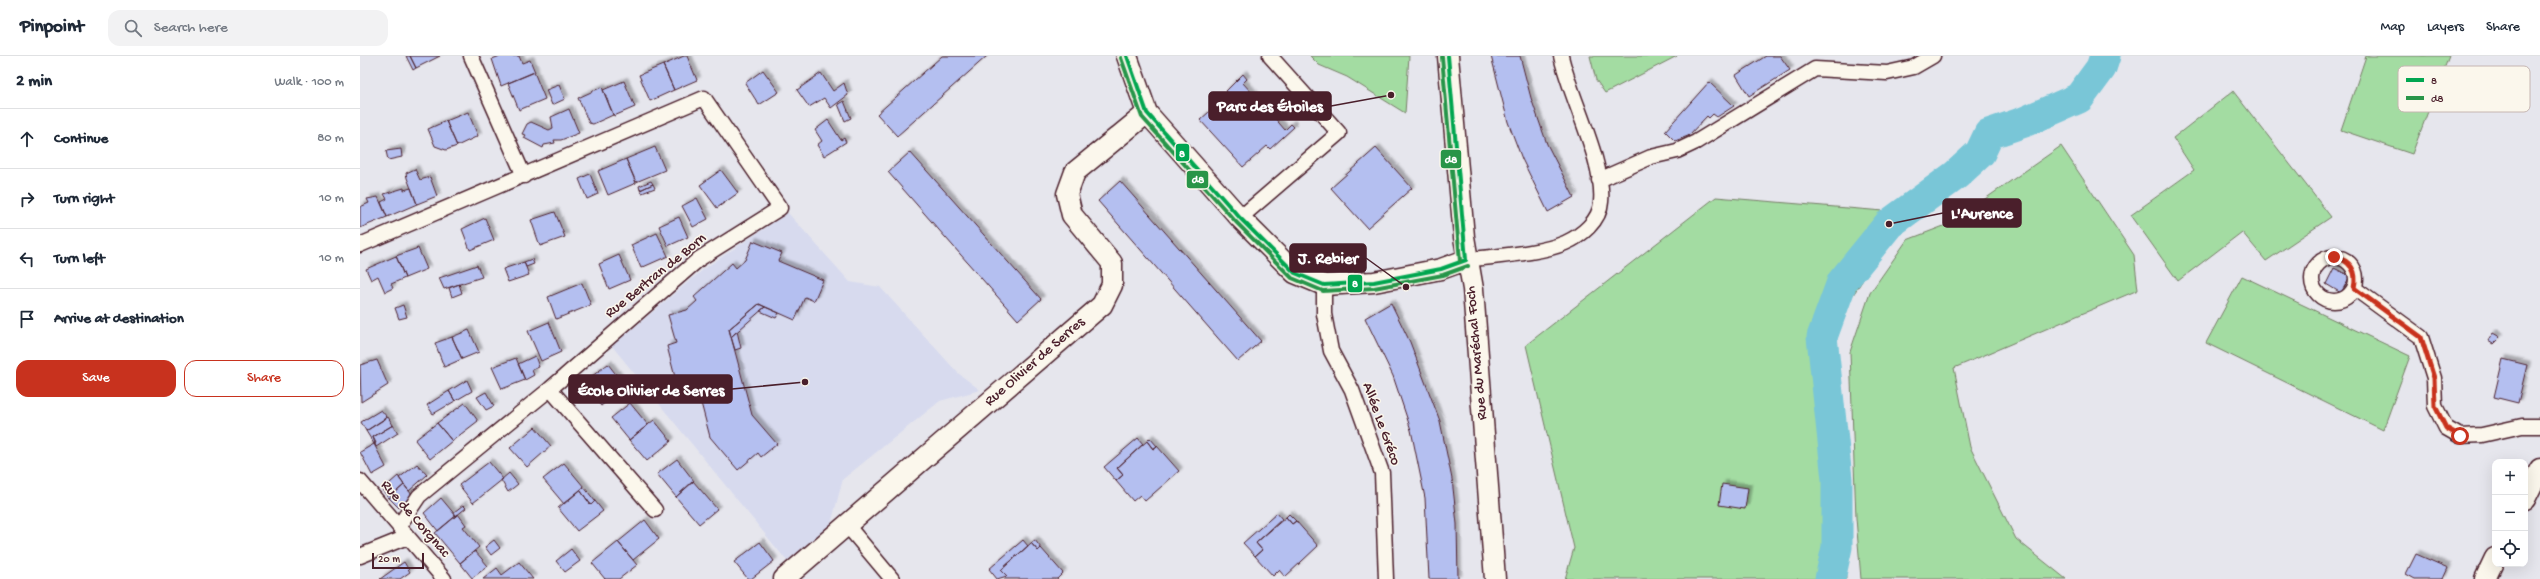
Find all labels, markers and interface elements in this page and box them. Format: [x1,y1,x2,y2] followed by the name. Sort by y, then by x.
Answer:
[108,10,388,46] search box
[20,16,84,39] text: Pinpoint
[122,17,144,39] icon: search
[154,19,228,37] text: Search here
[2381,19,2405,36] text: Map
[2427,19,2464,36] text: Layers
[2486,19,2520,36] text: Share
[2398,66,2530,112] legend
[16,72,52,92] text: 2 min
[275,75,344,90] text: Walk · 100 m
[2431,76,2437,88] text: 8
[1209,92,1331,120] callout: Parc des Étoiles
[2431,94,2443,106] text: d8
[1216,98,1324,118] text: Parc des Étoiles
[16,128,38,150] icon: ahead
[54,130,108,148] text: Continue
[317,131,344,146] text: 80 m
[1175,143,1190,162] line badge: 8
[1179,149,1185,161] text: 8
[1440,149,1462,169] line badge: d8
[1445,155,1457,167] text: d8
[1186,170,1209,189] line badge: d8
[1192,175,1204,187] text: d8
[16,188,38,210] icon: right
[54,190,114,208] text: Turn right
[319,191,344,206] text: 10 m
[1943,199,2021,227] callout: L'Aurence
[1951,206,2014,225] text: L'Aurence
[602,230,710,322] street label: Rue Bertran de Born
[1290,244,1366,272] callout: J. Rebier
[16,248,38,270] icon: left
[2325,248,2343,266] route end
[54,250,105,268] text: Turn left
[319,251,344,266] text: 10 m
[1297,251,1360,270] text: J. Rebier
[1347,274,1363,293] line badge: 8
[1352,279,1358,291] text: 8
[1462,285,1492,421] street label: Rue du Maréchal Foch
[16,308,38,330] icon: arrive
[54,310,184,328] text: Arrive at destination
[981,313,1089,410] street label: Rue Olivier de Serres
[16,360,176,397] button: Save
[184,360,344,397] button: Share
[569,375,732,403] callout: École Olivier de Serres
[1358,380,1404,468] street label: Allée Le Gréco
[578,382,725,402] text: École Olivier de Serres
[2451,427,2469,445] route start
[2492,459,2528,567] map controls
[2492,459,2528,495] button: +
[377,477,454,562] street label: Rue de Corgnac
[2492,495,2528,531] button: −
[2492,531,2528,567] button: locate
[372,551,424,570] scale bar
[378,554,400,566] text: 20 m

